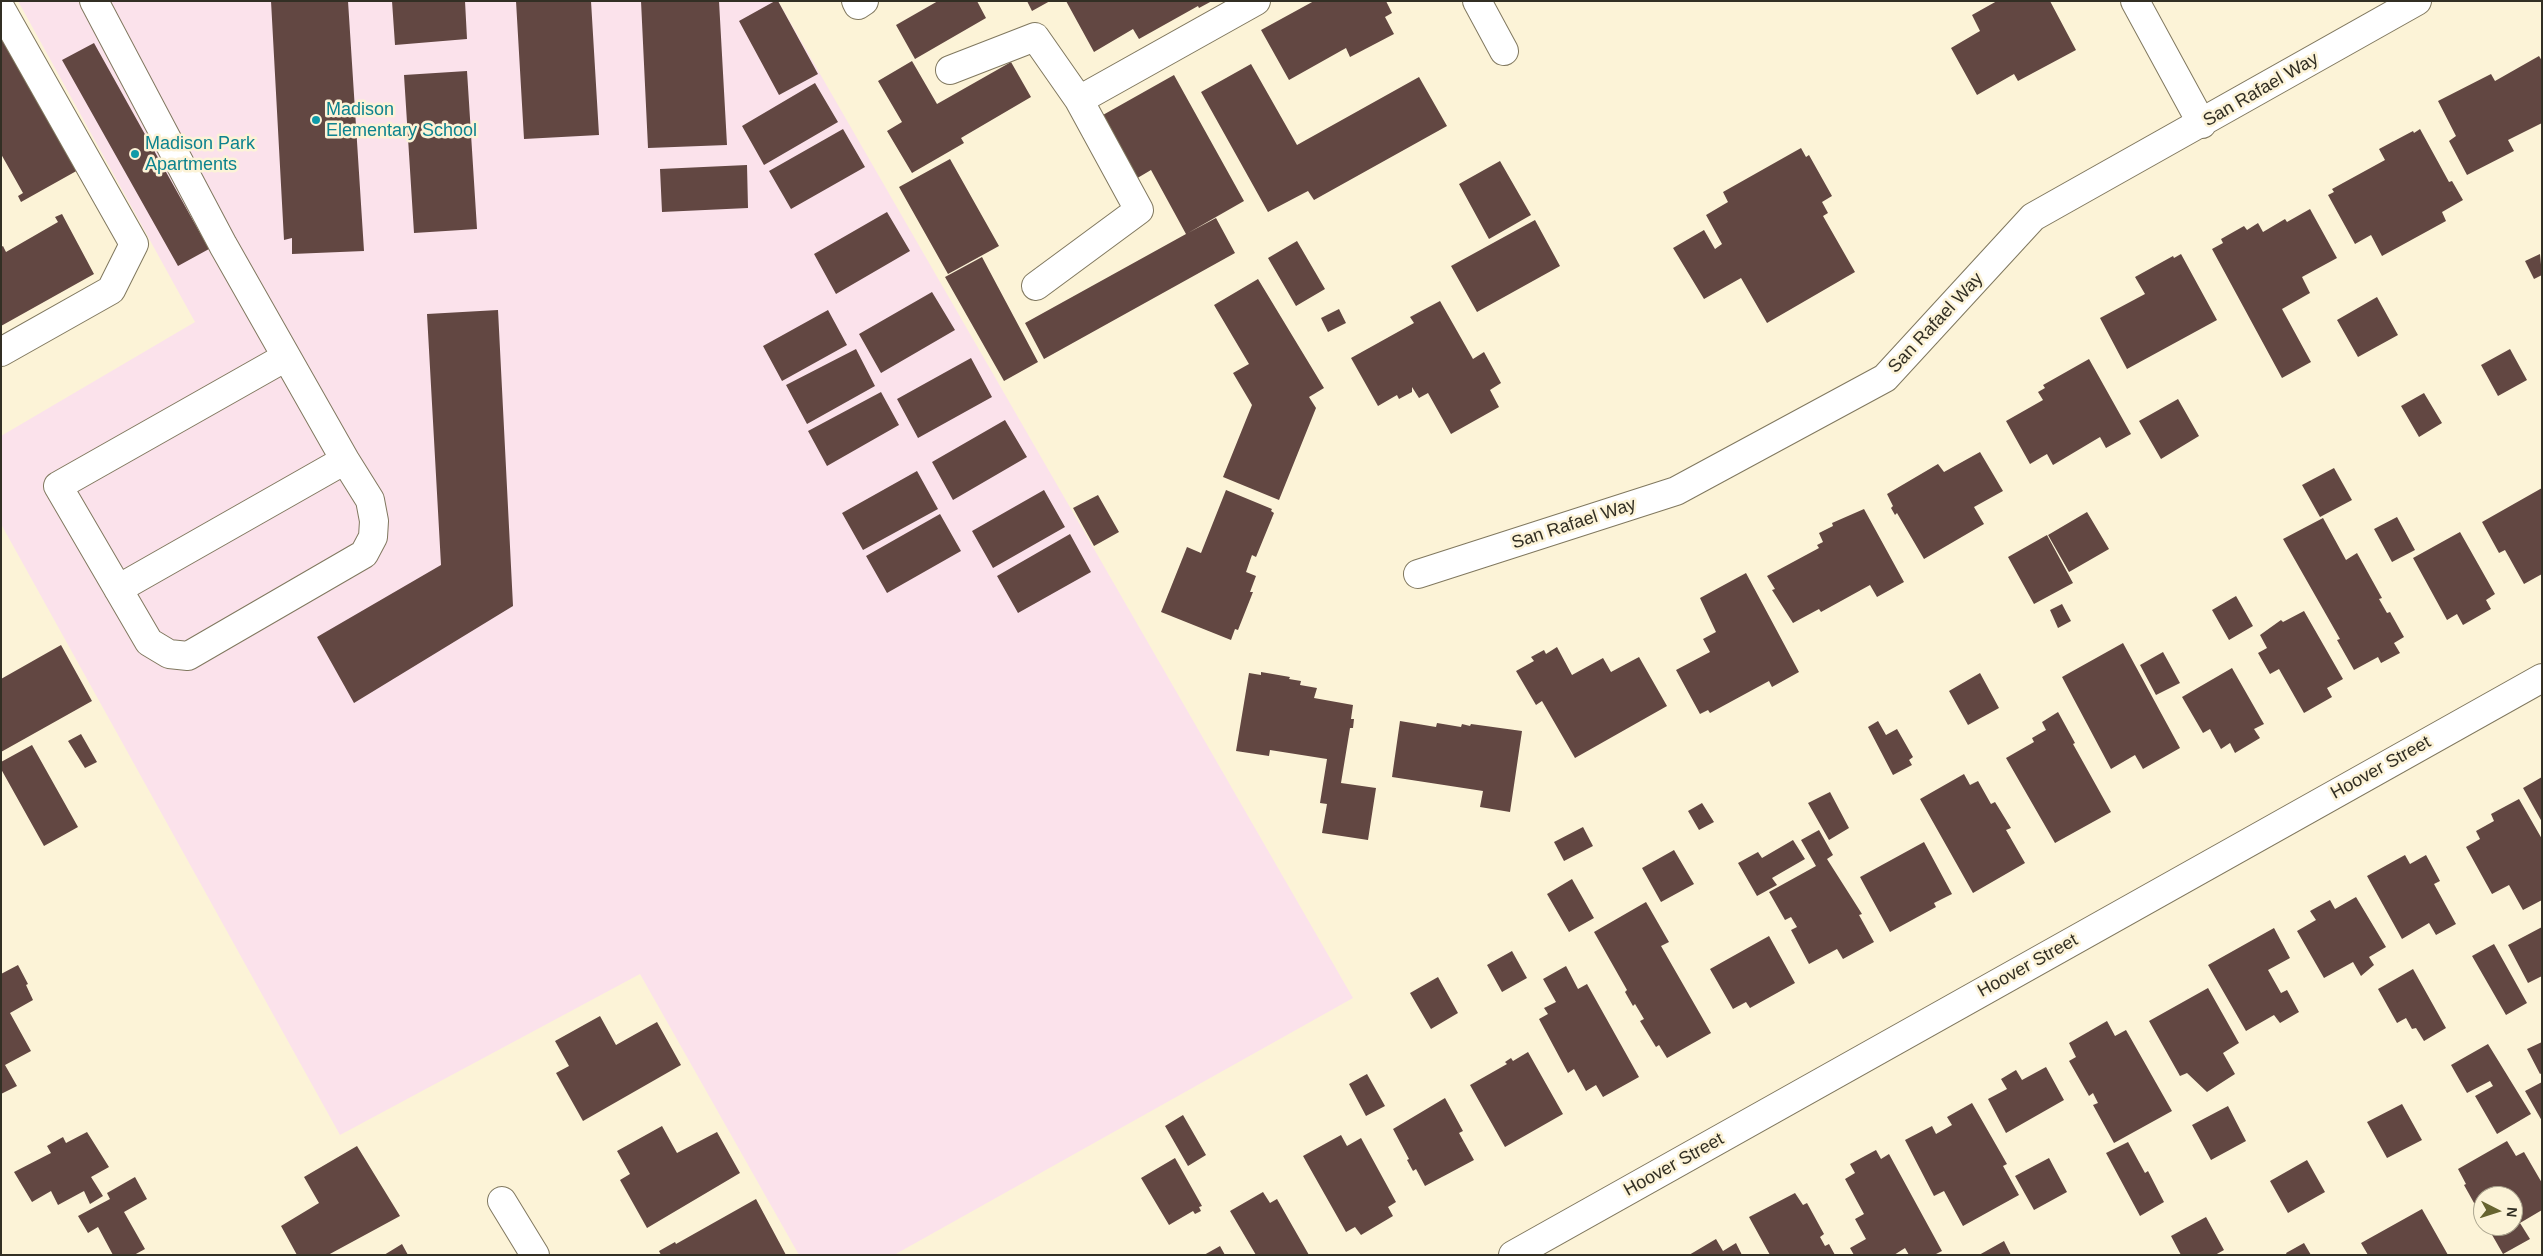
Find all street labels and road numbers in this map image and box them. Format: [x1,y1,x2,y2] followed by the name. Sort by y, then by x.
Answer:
[2200,48,2322,132] street label: San Rafael Way
[1884,268,1988,378] street label: San Rafael Way
[1509,494,1639,554] street label: San Rafael Way
[2327,732,2435,804] street label: Hoover Street
[1974,930,2082,1002] street label: Hoover Street
[1620,1129,1728,1201] street label: Hoover Street

